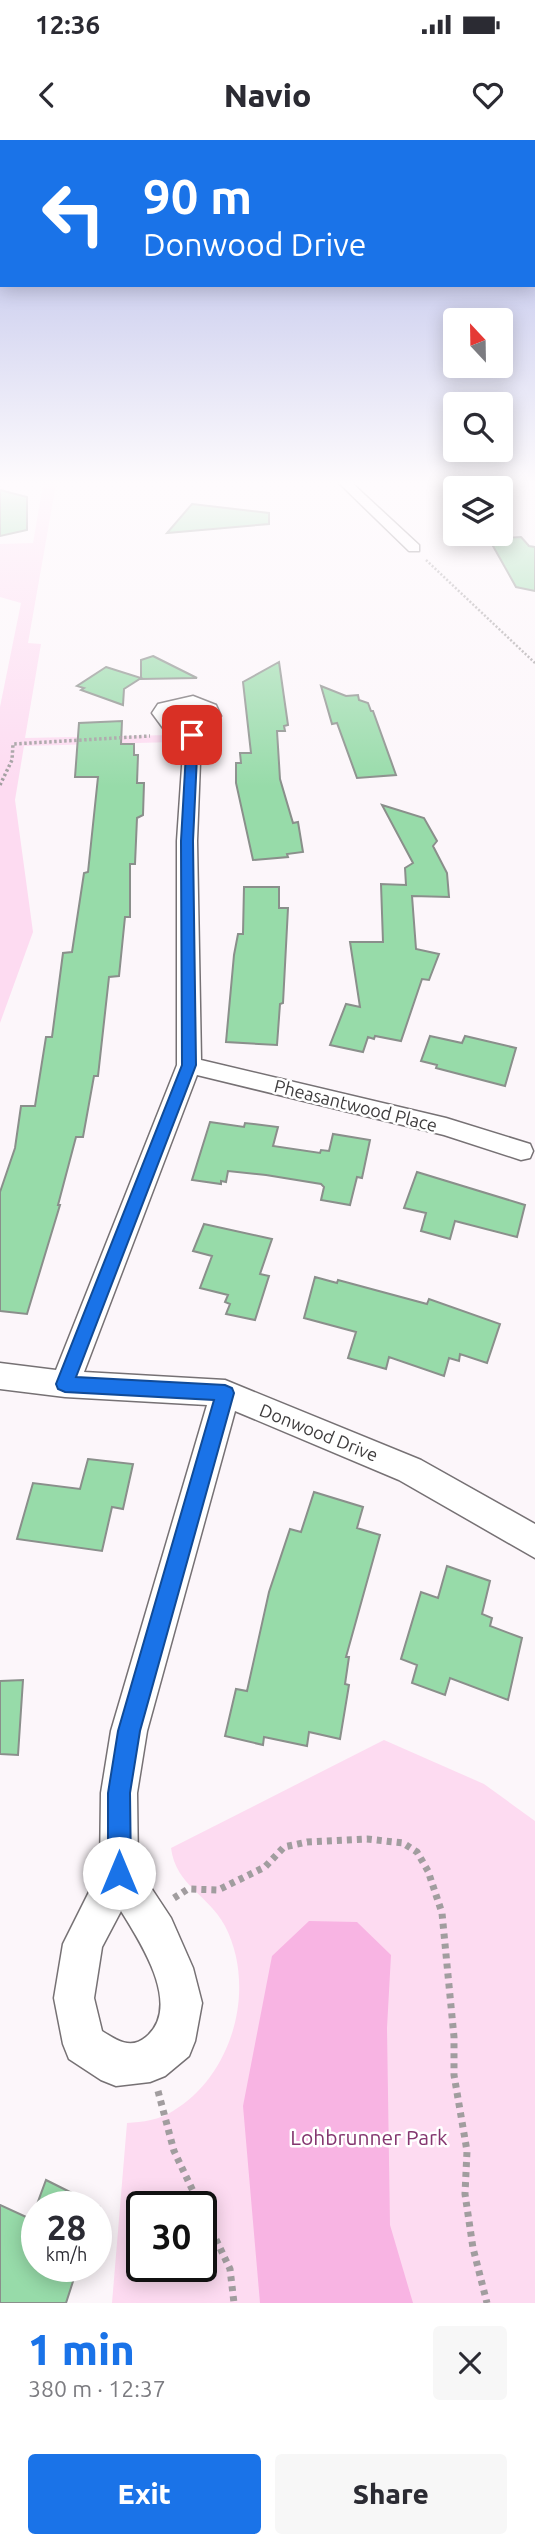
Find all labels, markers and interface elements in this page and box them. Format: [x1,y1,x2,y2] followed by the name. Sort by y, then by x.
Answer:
[35,10,100,39] text: 12:36
[28,76,66,114] icon: back
[469,76,507,114] icon: heart
[224,77,311,113] text: Navio
[28,168,119,259] icon: left
[143,168,252,223] text: 90 m
[143,226,367,262] text: Donwood Drive
[443,308,513,378] north arrow
[443,308,513,546] map controls
[443,392,513,462] button: search
[443,476,513,546] button: layers
[162,705,222,765] pin
[173,716,211,754] icon: arrive
[272,1075,440,1135] street label: Pheasantwood Place
[257,1399,381,1465] street label: Donwood Drive
[82,1836,156,1910] position arrow
[290,2125,448,2149] park label: Lohbrunner Park
[126,2191,217,2282] speed limit sign: 30
[47,2207,86,2247] text: 28
[46,2244,87,2264] text: km/h
[28,2326,135,2373] text: 1 min
[433,2326,507,2400] button: close
[28,2376,166,2401] text: 380 m · 12:37
[28,2454,261,2534] button: Exit
[275,2454,507,2534] button: Share

